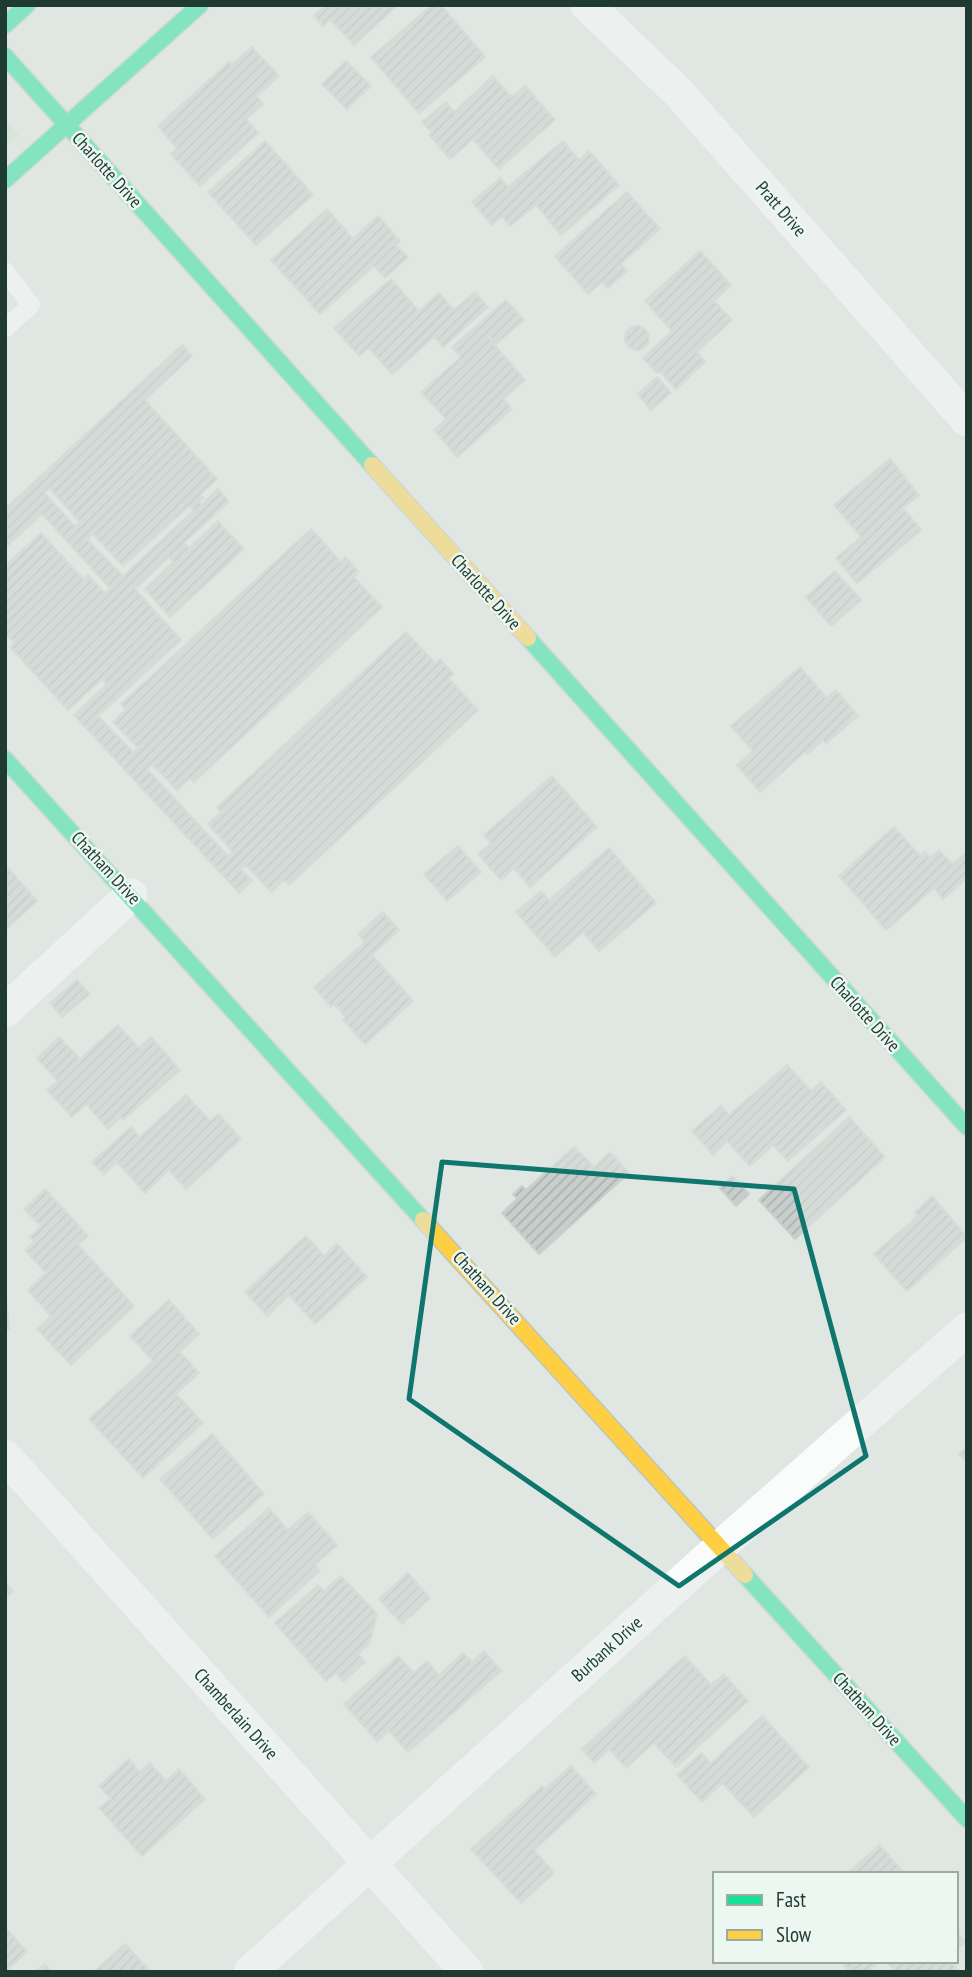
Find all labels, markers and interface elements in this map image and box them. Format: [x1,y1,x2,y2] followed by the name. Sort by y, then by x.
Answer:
[67,127,147,212] street label: Charlotte Drive
[751,176,812,241] street label: Pratt Drive
[446,549,526,634] street label: Charlotte Drive
[67,826,146,909] street label: Chatham Drive
[825,971,905,1056] street label: Charlotte Drive
[448,1246,527,1329] street label: Chatham Drive
[567,1611,647,1686] street label: Burbank Drive
[189,1663,283,1764] street label: Chamberlain Drive
[828,1667,907,1750] street label: Chatham Drive
[713,1872,958,1963] legend
[776,1886,806,1913] text: Fast
[776,1921,812,1948] text: Slow

